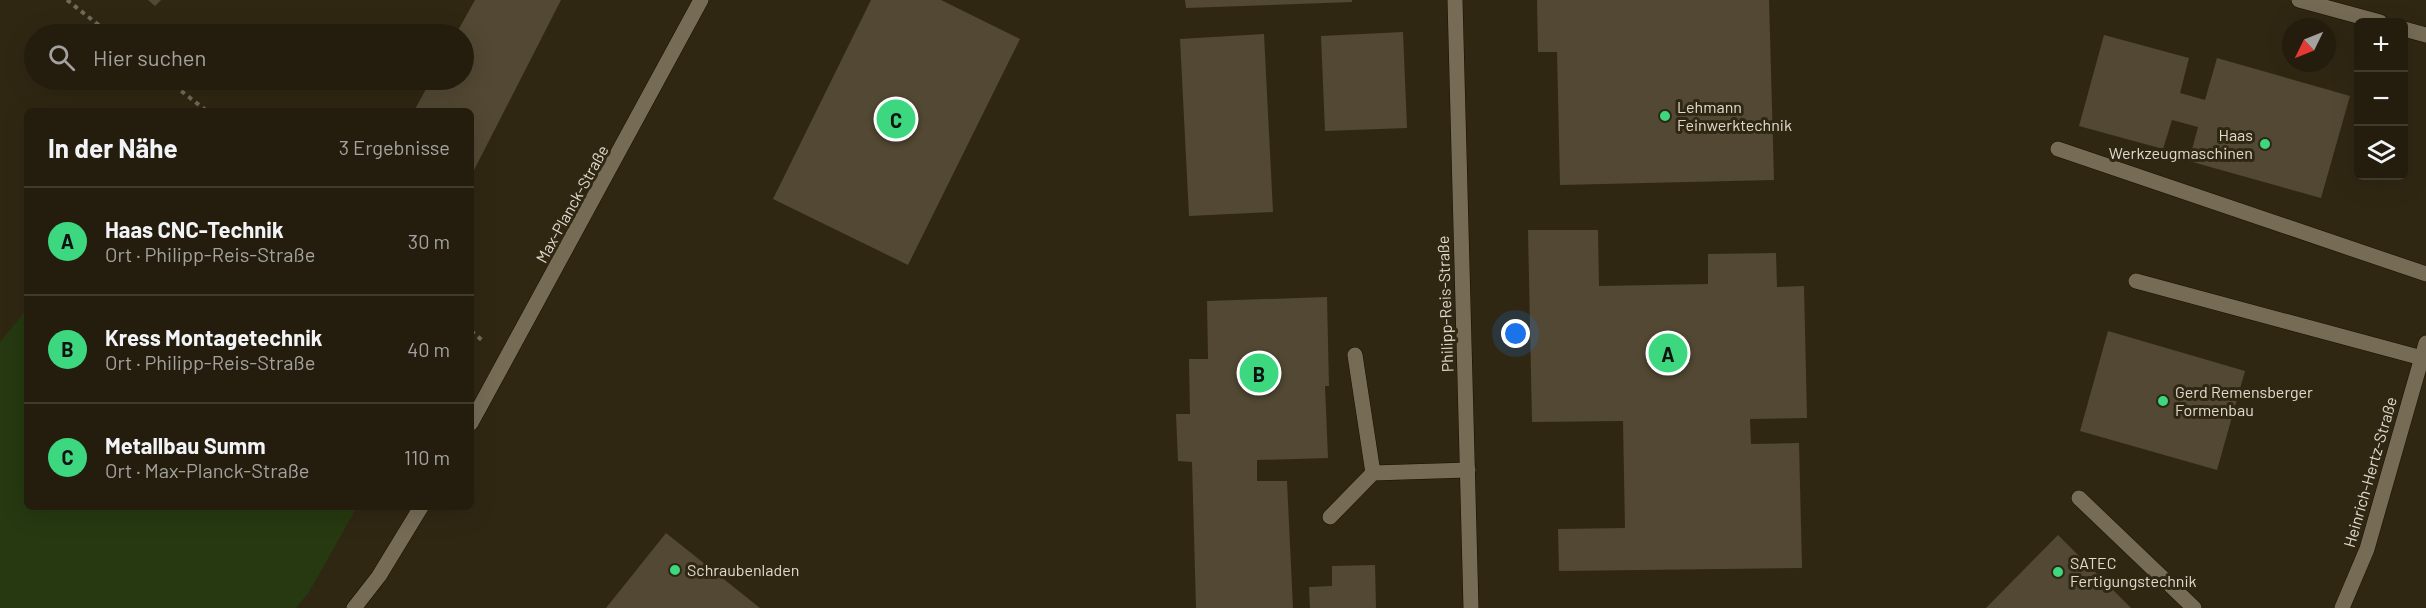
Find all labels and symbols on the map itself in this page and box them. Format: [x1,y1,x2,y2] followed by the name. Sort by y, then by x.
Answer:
[2282,18,2336,72] north arrow
[876,96,916,142] pin: C
[1677,97,1792,134] place label: Lehmann Feinwerktechnik
[1658,109,1672,123] marker: Lehmann Feinwerktechnik
[2109,125,2253,162] place label: Haas Werkzeugmaschinen
[2258,137,2272,151] marker: Haas Werkzeugmaschinen
[531,141,612,266] street label: Max-Planck-Straße
[1433,235,1456,373] street label: Philipp-Reis-Straße
[1501,319,1530,348] your location
[1648,330,1688,376] pin: A
[1240,350,1278,395] pin: B
[2175,382,2313,419] place label: Gerd Remensberger Formenbau
[2156,394,2170,408] marker: Gerd Remensberger Formenbau
[2339,394,2400,549] street label: Heinrich-Hertz-Straße
[2070,553,2197,590] place label: SATEC Fertigungstechnik
[687,560,799,579] place label: Schraubenladen
[668,563,682,577] marker: Schraubenladen
[2051,565,2065,579] marker: SATEC Fertigungstechnik

